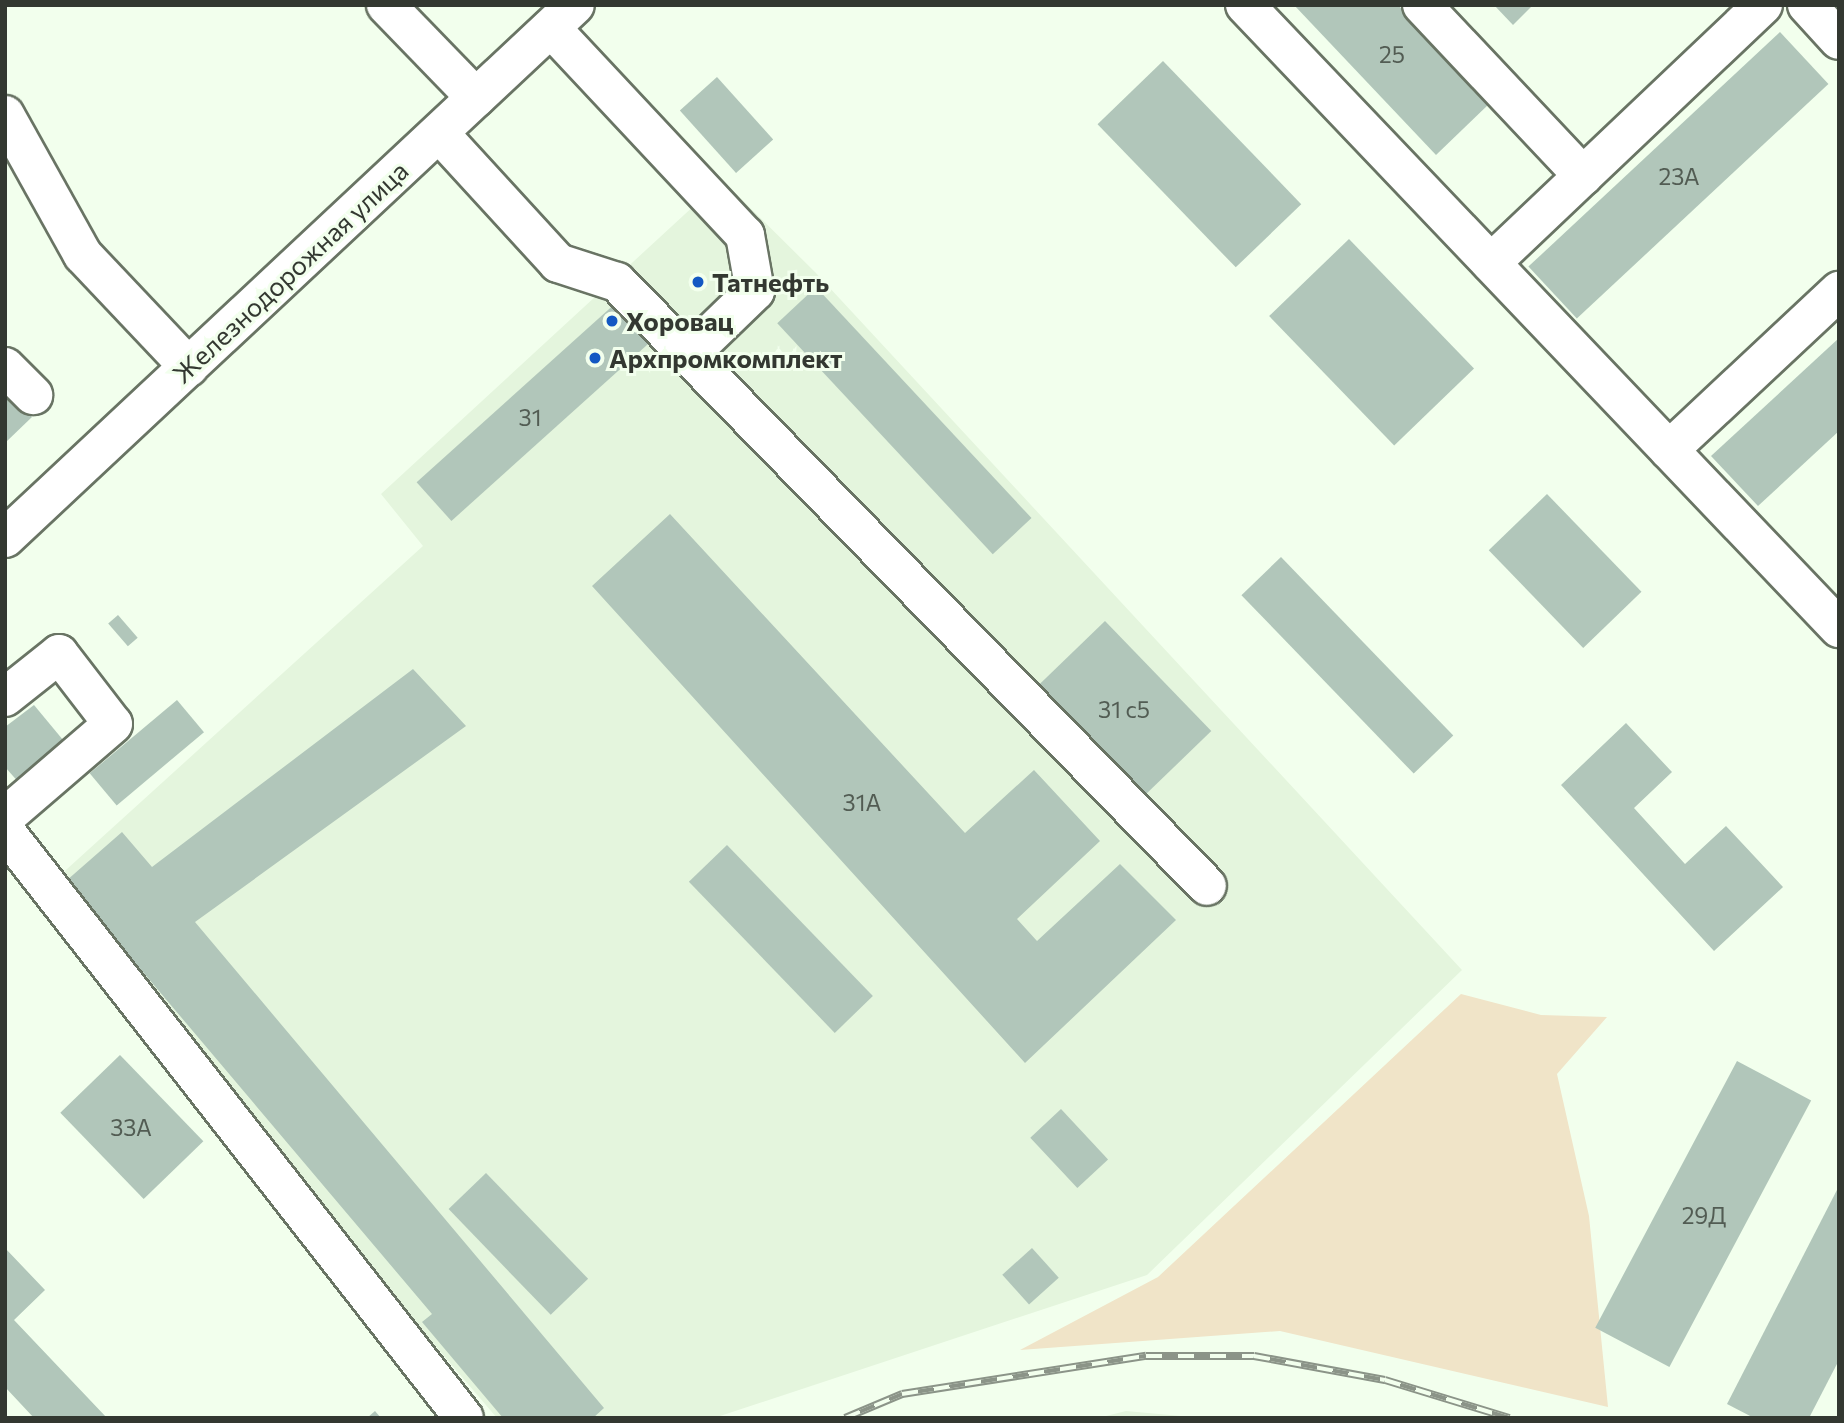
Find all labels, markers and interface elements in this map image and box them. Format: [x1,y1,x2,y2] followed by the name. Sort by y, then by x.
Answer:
[1379,40,1405,68] house number: 25
[166,155,414,389] street label: Железнодорожная улица
[1658,162,1700,190] house number: 23А
[712,266,829,298] place label: Татнефть
[690,274,706,290] marker: Татнефть
[626,305,733,337] place label: Хоровац
[604,313,620,329] marker: Хоровац
[609,342,843,374] place label: Архпромкомплект
[587,350,603,366] marker: Архпромкомплект
[519,403,541,431] house number: 31
[1098,695,1150,723] house number: 31 с5
[843,788,881,816] house number: 31А
[110,1113,152,1141] house number: 33А
[1682,1201,1726,1229] house number: 29Д

